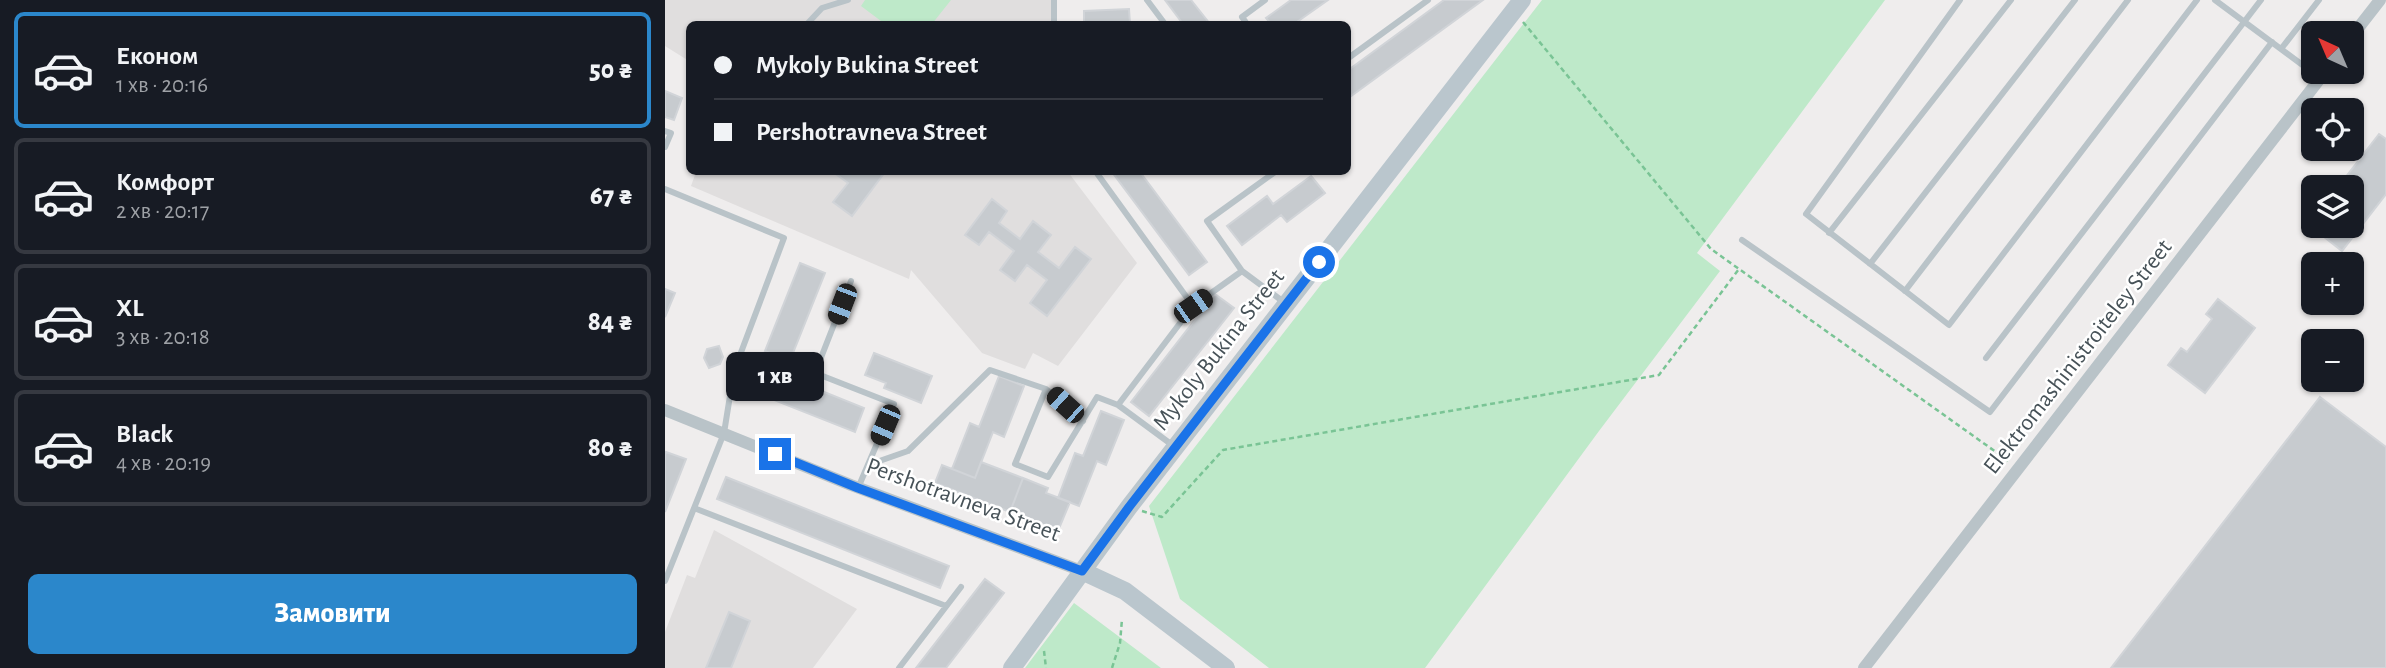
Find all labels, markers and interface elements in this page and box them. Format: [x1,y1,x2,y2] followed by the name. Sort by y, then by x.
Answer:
[2301,21,2364,84] north arrow
[2301,21,2364,392] map controls
[32,39,95,102] icon: car
[116,43,198,69] text: Економ
[756,52,978,78] text: Mykoly Bukina Street
[589,57,633,83] text: 50 ₴
[116,74,208,97] text: 1 хв · 20:16
[2301,98,2364,161] button: locate
[756,119,987,145] text: Pershotravneva Street
[32,165,95,228] icon: car
[116,169,214,195] text: Комфорт
[2301,175,2364,238] button: layers
[590,183,633,209] text: 67 ₴
[116,200,209,223] text: 2 хв · 20:17
[1979,235,2177,479] street label: Elektromashinistroiteley Street
[1303,246,1335,278] route start
[2301,252,2364,315] button: +
[1149,265,1289,435] street label: Mykoly Bukina Street
[825,281,860,327] car
[1170,285,1217,327] car
[32,291,95,354] icon: car
[116,295,143,321] text: XL
[588,309,633,335] text: 84 ₴
[116,326,210,349] text: 3 хв · 20:18
[2301,329,2364,392] button: −
[726,352,824,402] callout: 1 хв
[758,365,792,388] text: 1 хв
[1043,383,1088,427] car
[868,402,903,448] car
[32,417,95,480] icon: car
[116,421,173,447] text: Black
[588,435,633,461] text: 80 ₴
[759,438,791,470] route end
[116,452,211,475] text: 4 хв · 20:19
[863,454,1063,546] street label: Pershotravneva Street
[28,574,637,654] button: Замовити

